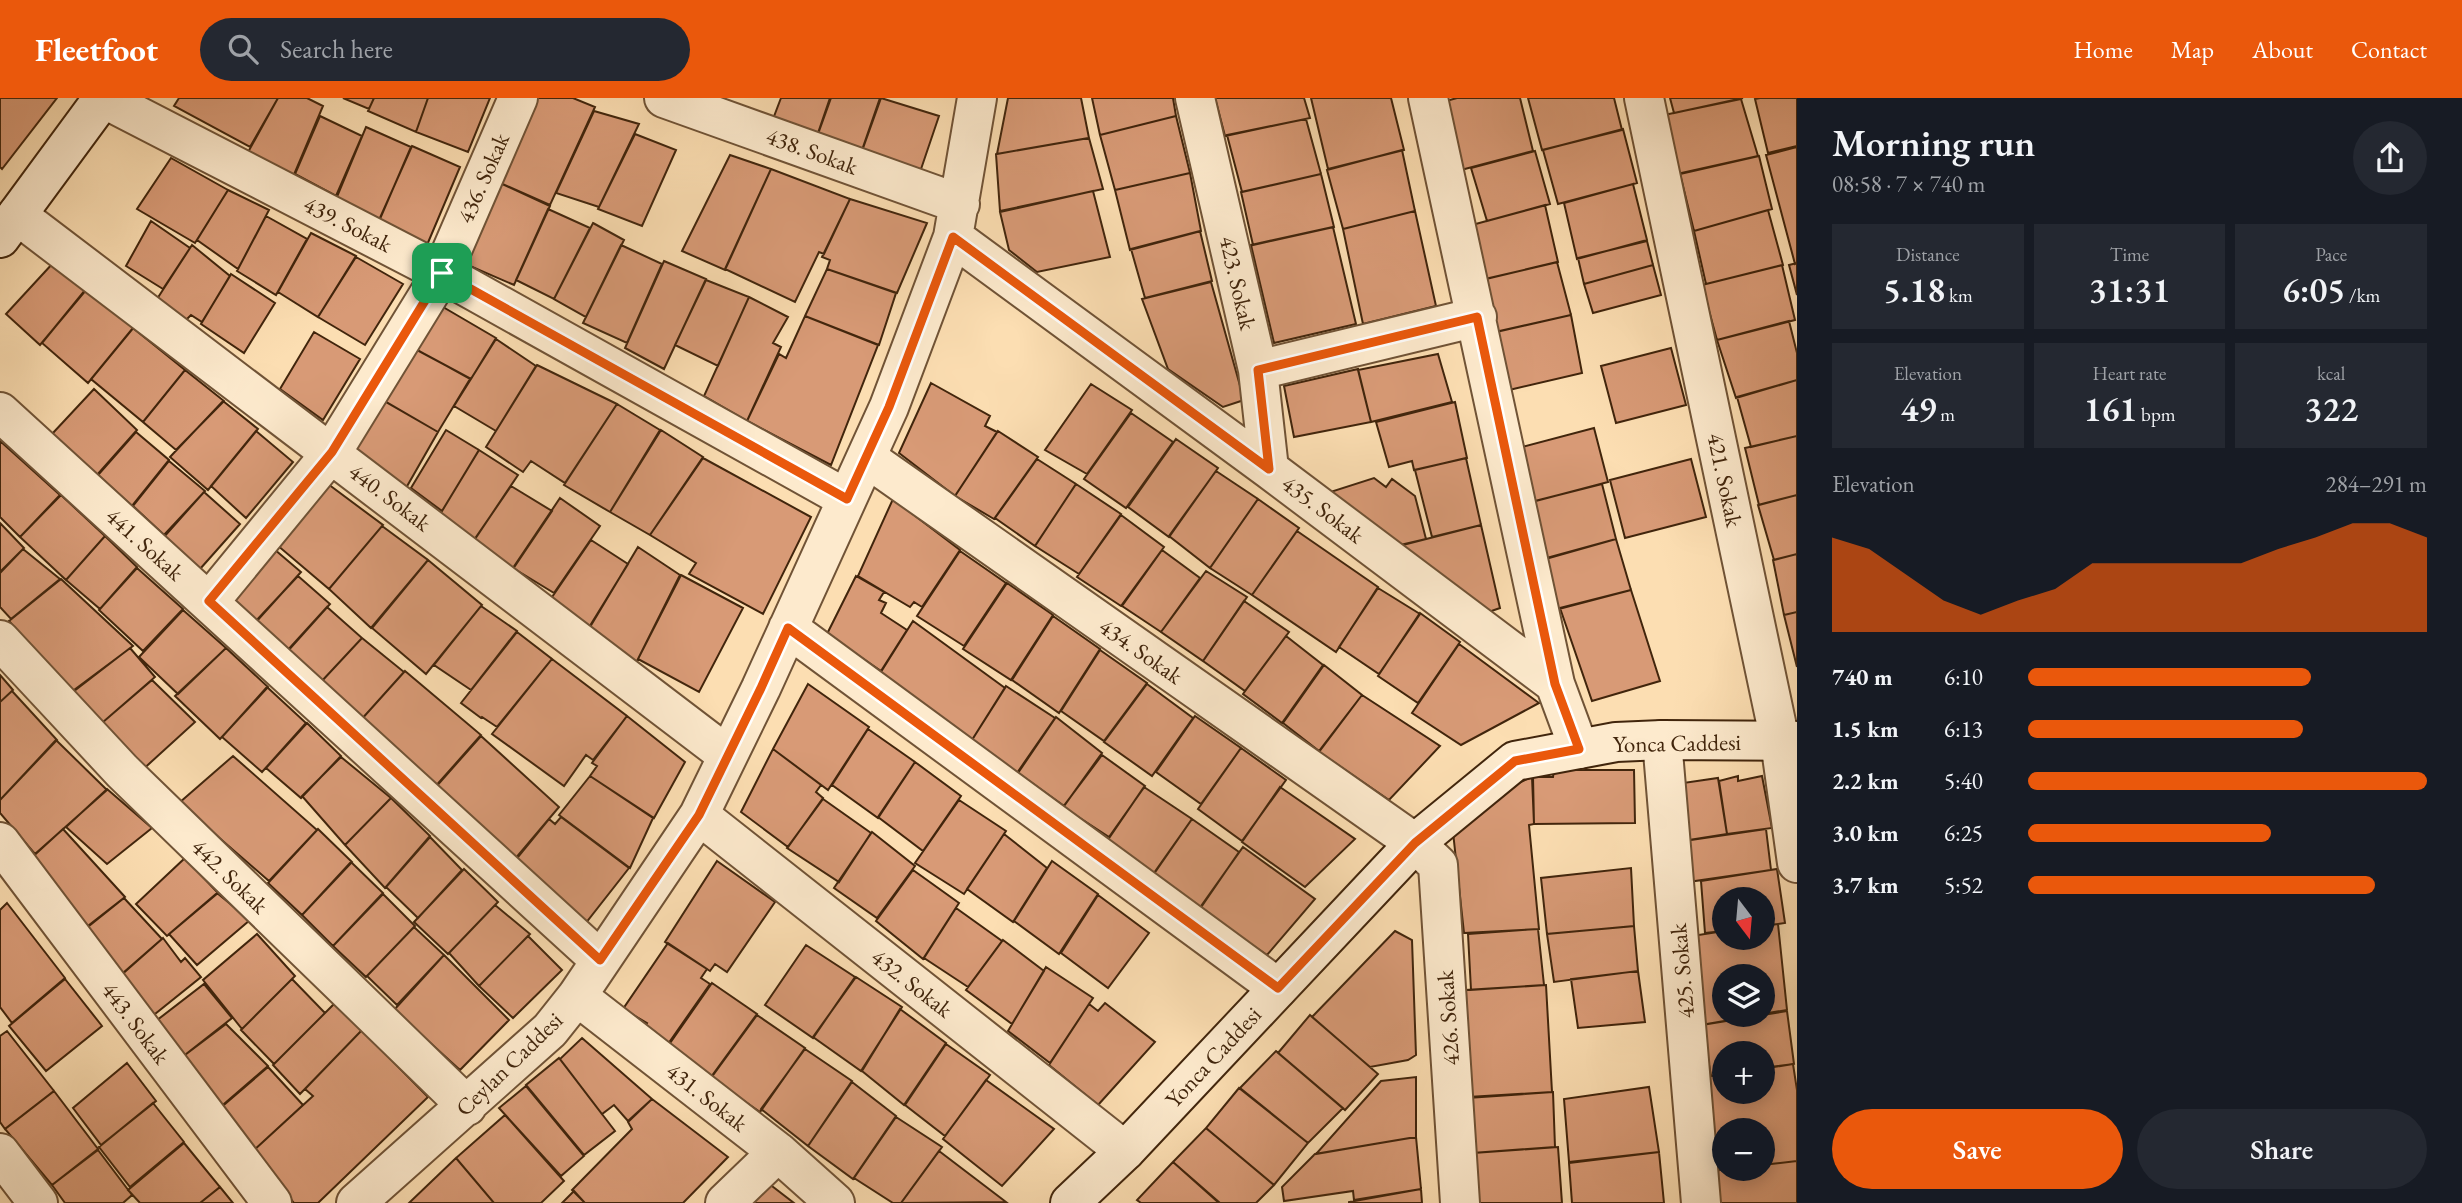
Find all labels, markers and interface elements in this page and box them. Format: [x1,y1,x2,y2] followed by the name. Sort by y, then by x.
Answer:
[200,18,690,81] search box
[35,28,158,71] text: Fleetfoot
[224,30,262,68] icon: search
[280,32,393,66] text: Search here
[2073,34,2133,65] text: Home
[2171,34,2214,65] text: Map
[2252,34,2313,65] text: About
[2351,34,2427,65] text: Contact
[1832,118,2035,167] text: Morning run
[762,121,863,182] street label: 438. Sokak
[2353,121,2427,195] button: share
[450,127,517,228] street label: 436. Sokak
[1832,169,1985,199] text: 08:58 · 7 × 740 m
[299,189,398,260] street label: 439. Sokak
[1213,233,1264,334] street label: 423. Sokak
[1896,242,1960,267] text: Distance
[2110,242,2149,267] text: Time
[2315,242,2347,267] text: Pace
[412,243,472,303] pin
[423,254,461,292] icon: arrive
[1883,267,1945,312] text: 5.18
[2089,267,2170,312] text: 31:31
[2282,267,2345,312] text: 6:05
[1945,283,1973,308] text: km
[2345,283,2380,308] text: /km
[1894,361,1962,386] text: Elevation
[2093,361,2166,386] text: Heart rate
[2317,361,2345,386] text: kcal
[1901,386,1936,431] text: 49
[2083,386,2137,431] text: 161
[2304,386,2358,431] text: 322
[1936,402,1955,427] text: m
[2137,402,2176,427] text: bpm
[1700,430,1750,531] street label: 421. Sokak
[343,456,438,538] street label: 440. Sokak
[1276,468,1371,550] street label: 435. Sokak
[1832,469,1915,499] text: Elevation
[2326,469,2427,499] text: 284–291 m
[99,501,191,588] street label: 441. Sokak
[1093,611,1190,691] street label: 434. Sokak
[1832,662,1893,692] text: 740 m
[1944,662,1983,692] text: 6:10
[1832,714,1899,744] text: 1.5 km
[1944,714,1983,744] text: 6:13
[1613,727,1742,759] street label: Yonca Caddesi
[1832,766,1899,796] text: 2.2 km
[1944,766,1983,796] text: 5:40
[1832,818,1899,848] text: 3.0 km
[1944,818,1983,848] text: 6:25
[185,832,276,921] street label: 442. Sokak
[1832,870,1899,900] text: 3.7 km
[1944,870,1983,900] text: 5:52
[1712,887,1774,950] north arrow
[1712,887,1775,1181] map controls
[1663,921,1701,1020] street label: 425. Sokak
[865,942,960,1025] street label: 432. Sokak
[1712,964,1775,1027] button: layers
[1430,968,1466,1067] street label: 426. Sokak
[95,976,177,1071] street label: 443. Sokak
[1158,1000,1268,1114] street label: Yonca Caddesi
[449,1005,569,1123] street label: Ceylan Caddesi
[1712,1041,1775,1104] button: +
[660,1056,755,1139] street label: 431. Sokak
[1832,1109,2123,1189] button: Save
[2137,1109,2427,1189] button: Share
[1712,1118,1775,1181] button: −

